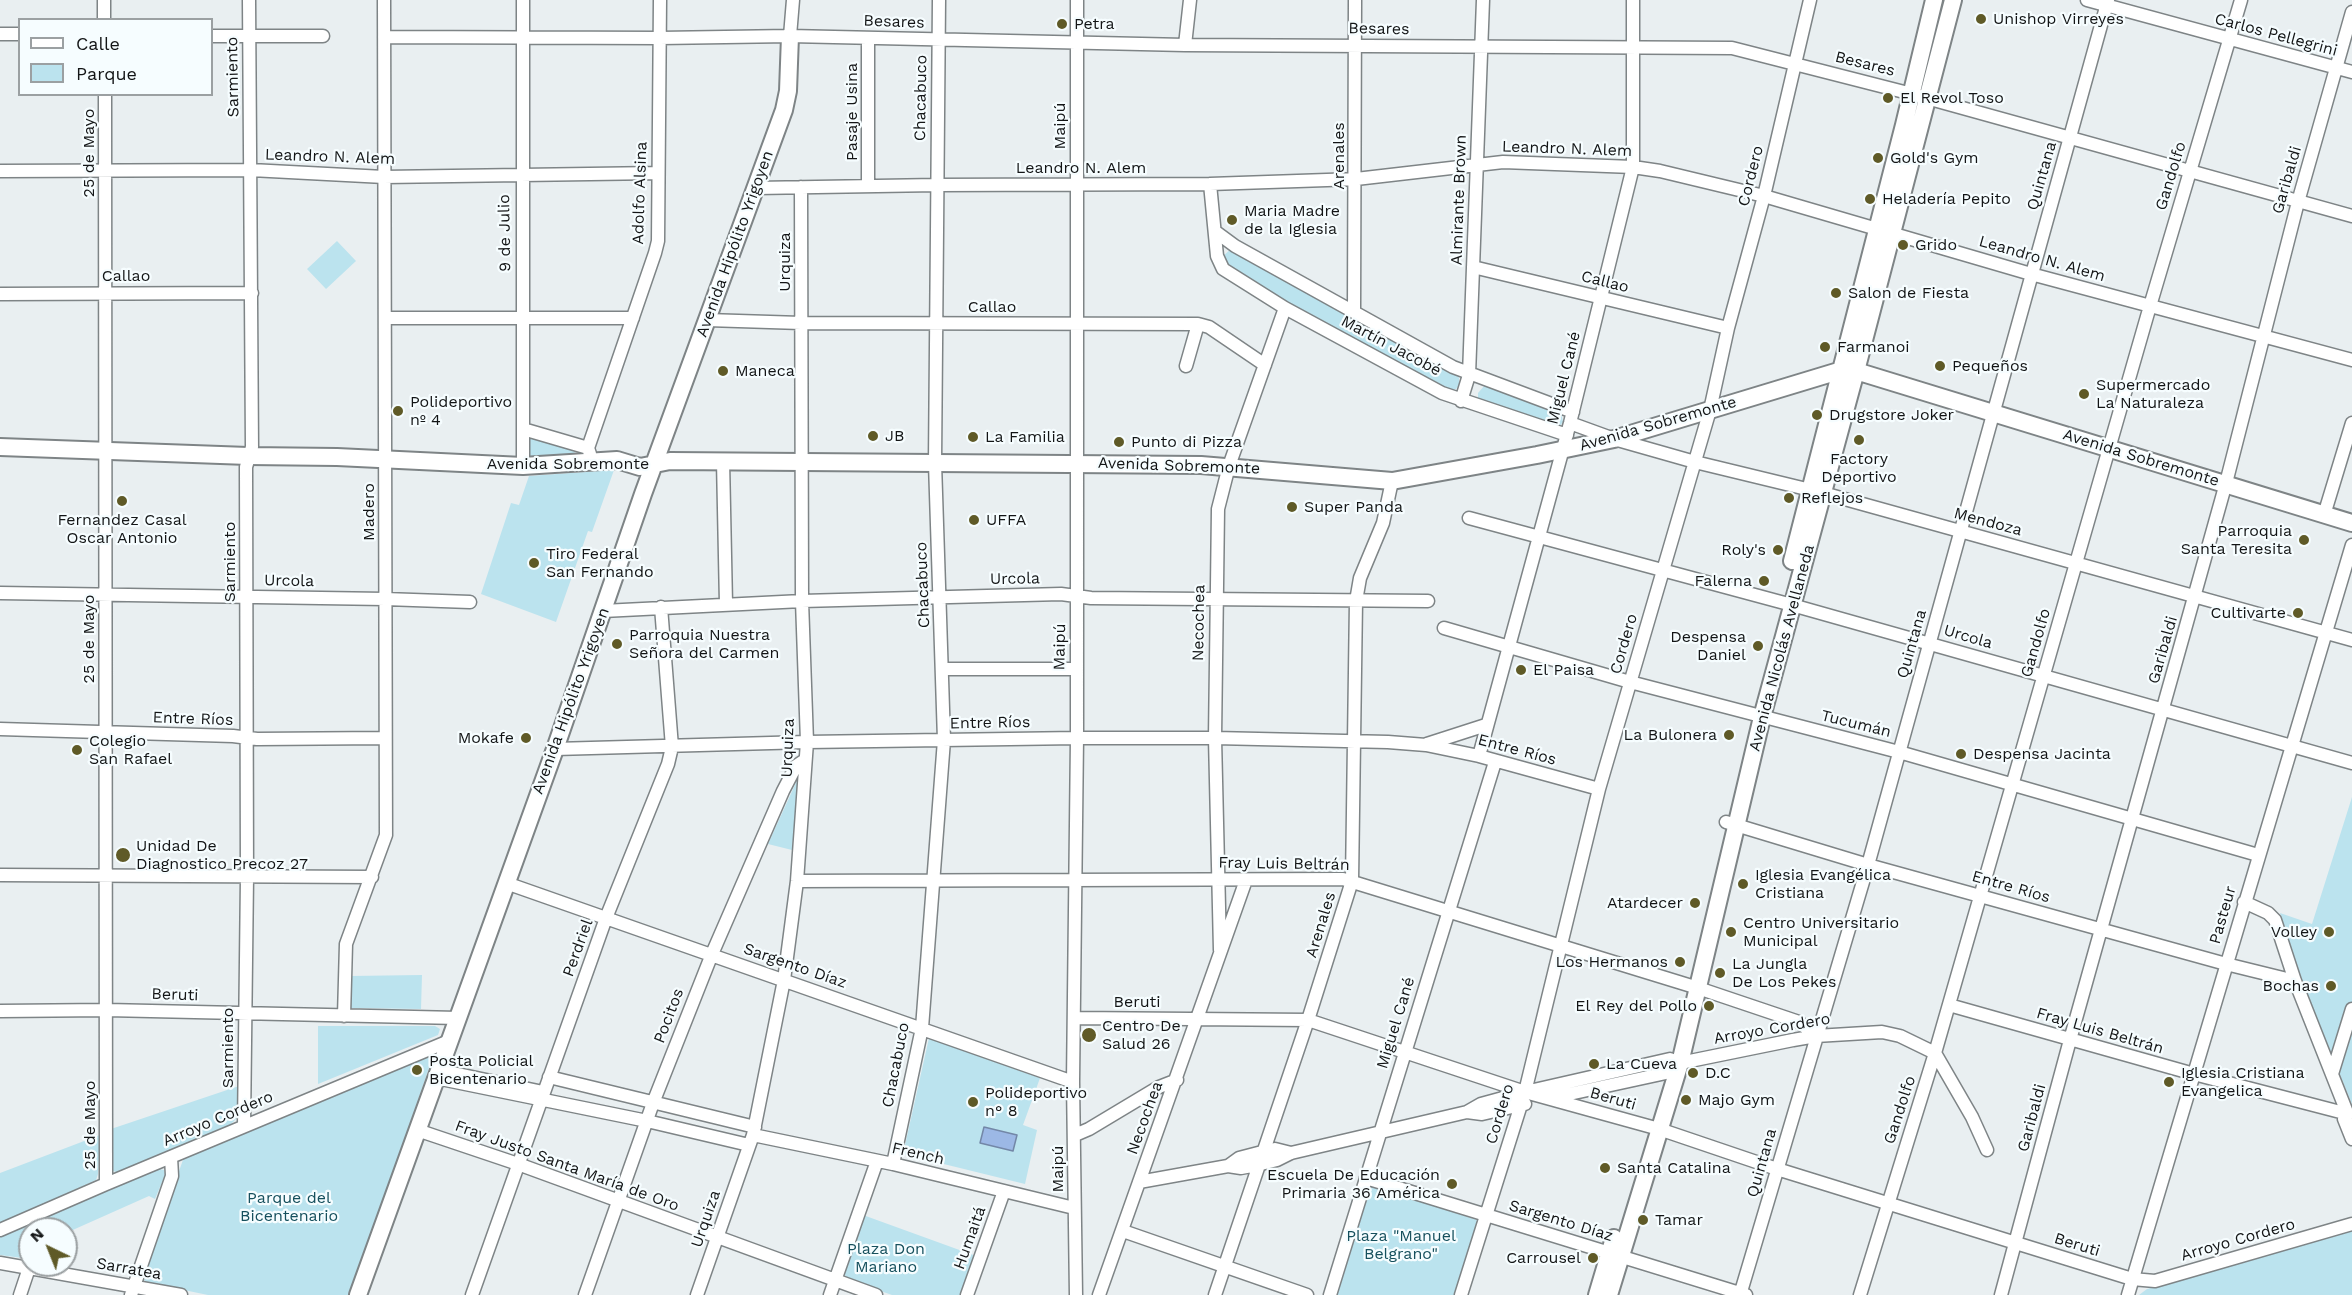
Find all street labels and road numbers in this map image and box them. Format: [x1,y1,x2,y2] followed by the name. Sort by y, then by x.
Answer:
[2213,9,2339,61] street label: Carlos Pellegrini
[863,11,925,33] street label: Besares
[1348,19,1410,39] street label: Besares
[223,37,243,117] street label: Sarmiento
[1833,47,1897,81] street label: Besares
[911,55,931,141] street label: Chacabuco
[842,63,862,161] street label: Pasaje Usina
[1050,103,1070,149] street label: Maipú
[79,109,99,197] street label: 25 de Mayo
[1329,122,1349,190] street label: Arenales
[1447,134,1471,266] street label: Almirante Brown
[1502,137,1632,161] street label: Leandro N. Alem
[2023,139,2061,213] street label: Quintana
[2151,139,2191,213] street label: Gandolfo
[629,141,651,245] street label: Adolfo Alsina
[1734,144,1768,208] street label: Cordero
[2268,144,2306,216] street label: Garibaldi
[265,145,395,169] street label: Leandro N. Alem
[692,148,778,340] street label: Avenida Hipólito Yrigoyen
[1016,158,1146,178] street label: Leandro N. Alem
[495,194,515,272] street label: 9 de Julio
[775,232,795,292] street label: Urquiza
[1977,232,2107,286] street label: Leandro N. Alem
[102,266,150,286] street label: Callao
[1579,267,1631,297] street label: Callao
[968,297,1016,317] street label: Callao
[1338,312,1444,380] street label: Martín Jacobé
[1543,330,1585,426] street label: Miguel Cané
[1577,392,1739,456] street label: Avenida Sobremonte
[2061,425,2221,491] street label: Avenida Sobremonte
[487,454,649,474] street label: Avenida Sobremonte
[1098,454,1260,478] street label: Avenida Sobremonte
[359,483,379,541] street label: Madero
[1952,504,2024,540] street label: Mendoza
[220,522,240,602] street label: Sarmiento
[912,541,934,629] street label: Chacabuco
[1745,542,1819,754] street label: Avenida Nicolás Avellaneda
[990,569,1040,589] street label: Urcola
[264,571,314,591] street label: Urcola
[1189,585,1209,661] street label: Necochea
[79,595,99,683] street label: 25 de Mayo
[528,605,614,797] street label: Avenida Hipólito Yrigoyen
[2017,606,2055,680] street label: Gandolfo
[1893,607,1931,681] street label: Quintana
[1606,612,1642,676] street label: Cordero
[2144,614,2182,686] street label: Garibaldi
[1941,621,1995,653] street label: Urcola
[1050,623,1070,671] street label: Maipú
[1819,706,1893,742] street label: Tucumán
[152,708,234,730] street label: Entre Ríos
[950,713,1030,733] street label: Entre Ríos
[777,718,799,778] street label: Urquiza
[1476,730,1558,770] street label: Entre Ríos
[1218,853,1350,875] street label: Fray Luis Beltrán
[1970,867,2052,907] street label: Entre Ríos
[2206,884,2240,946] street label: Pasteur
[1302,890,1340,960] street label: Arenales
[559,916,597,980] street label: Perdriel
[741,939,849,993] street label: Sargento Díaz
[1373,975,1419,1071] street label: Miguel Cané
[151,985,199,1005] street label: Beruti
[650,986,688,1046] street label: Pocitos
[1113,992,1161,1012] street label: Beruti
[2034,1004,2166,1058] street label: Fray Luis Beltrán
[218,1008,238,1088] street label: Sarmiento
[1712,1009,1832,1049] street label: Arroyo Cordero
[878,1021,914,1109] street label: Chacabuco
[1880,1073,1920,1147] street label: Gandolfo
[1123,1079,1167,1157] street label: Necochea
[80,1081,100,1169] street label: 25 de Mayo
[1482,1082,1518,1146] street label: Cordero
[2014,1082,2050,1154] street label: Garibaldi
[1588,1083,1638,1115] street label: Beruti
[160,1087,276,1151] street label: Arroyo Cordero
[452,1116,682,1216] street label: Fray Justo Santa María de Oro
[1743,1126,1781,1200] street label: Quintana
[890,1139,946,1169] street label: French
[1048,1146,1068,1192] street label: Maipú
[687,1188,725,1250] street label: Urquiza
[1507,1196,1615,1246] street label: Sargento Díaz
[950,1204,990,1272] street label: Humaitá
[2179,1215,2297,1265] street label: Arroyo Cordero
[2052,1229,2102,1261] street label: Beruti
[95,1254,163,1284] street label: Sarratea

